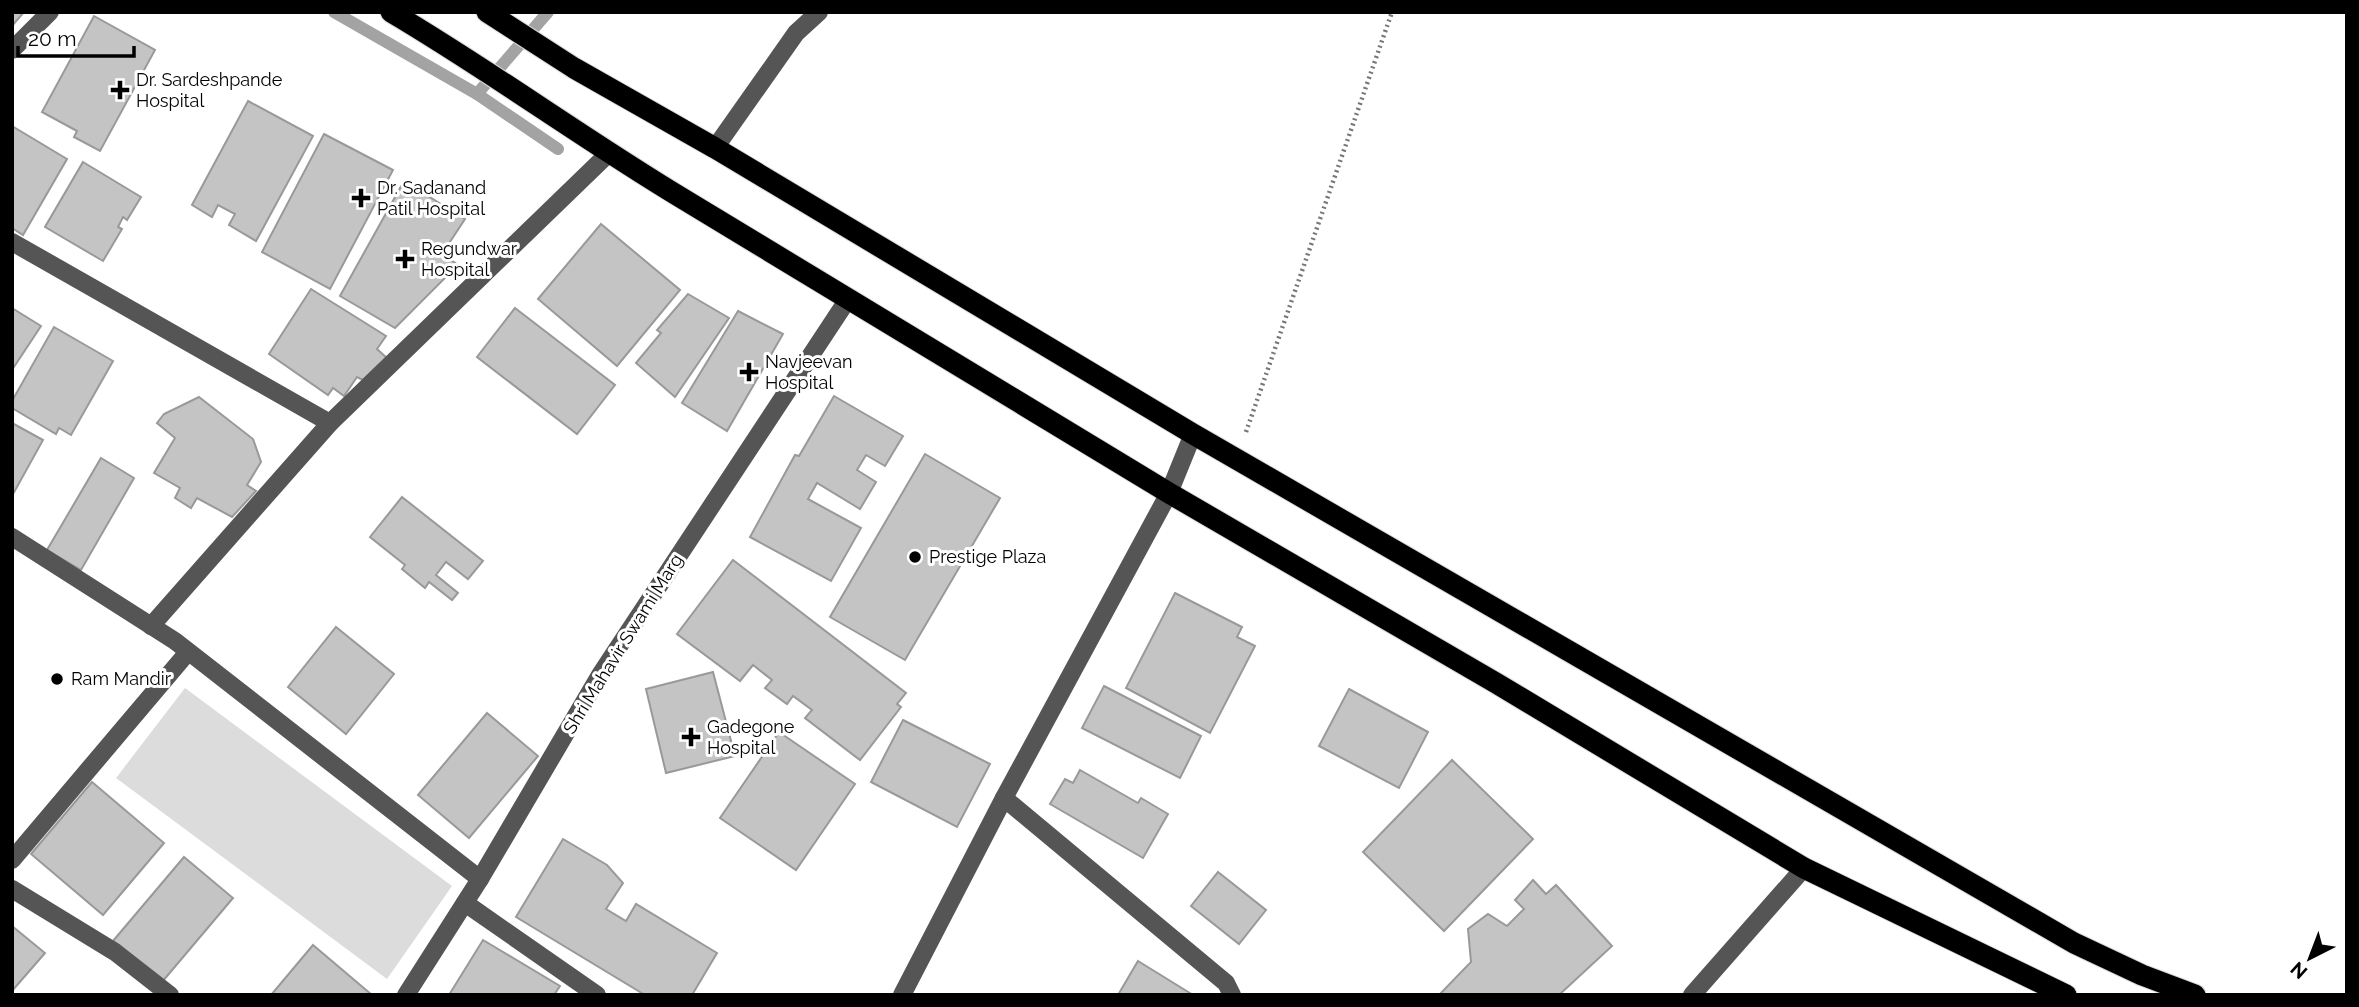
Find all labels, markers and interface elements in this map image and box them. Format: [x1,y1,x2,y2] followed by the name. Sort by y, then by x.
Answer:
[18,14,133,58] scale bar
[28,26,76,51] text: 20 m
[136,69,283,111] place label: Dr. Sardeshpande Hospital
[110,80,130,100] marker: Dr. Sardeshpande Hospital
[377,177,486,219] place label: Dr. Sadanand Patil Hospital
[351,188,371,208] marker: Dr. Sadanand Patil Hospital
[421,238,518,280] place label: Regundwar Hospital
[395,249,415,269] marker: Regundwar Hospital
[765,351,853,393] place label: Navjeevan Hospital
[739,362,759,382] marker: Navjeevan Hospital
[929,546,1046,567] place label: Prestige Plaza
[907,549,923,565] marker: Prestige Plaza
[558,550,687,738] street label: Shri Mahavir Swami Marg
[71,668,172,689] place label: Ram Mandir
[49,671,65,687] marker: Ram Mandir
[707,716,795,758] place label: Gadegone Hospital
[681,727,701,747] marker: Gadegone Hospital
[2275,923,2345,993] north arrow
[2286,958,2311,984] text: N

